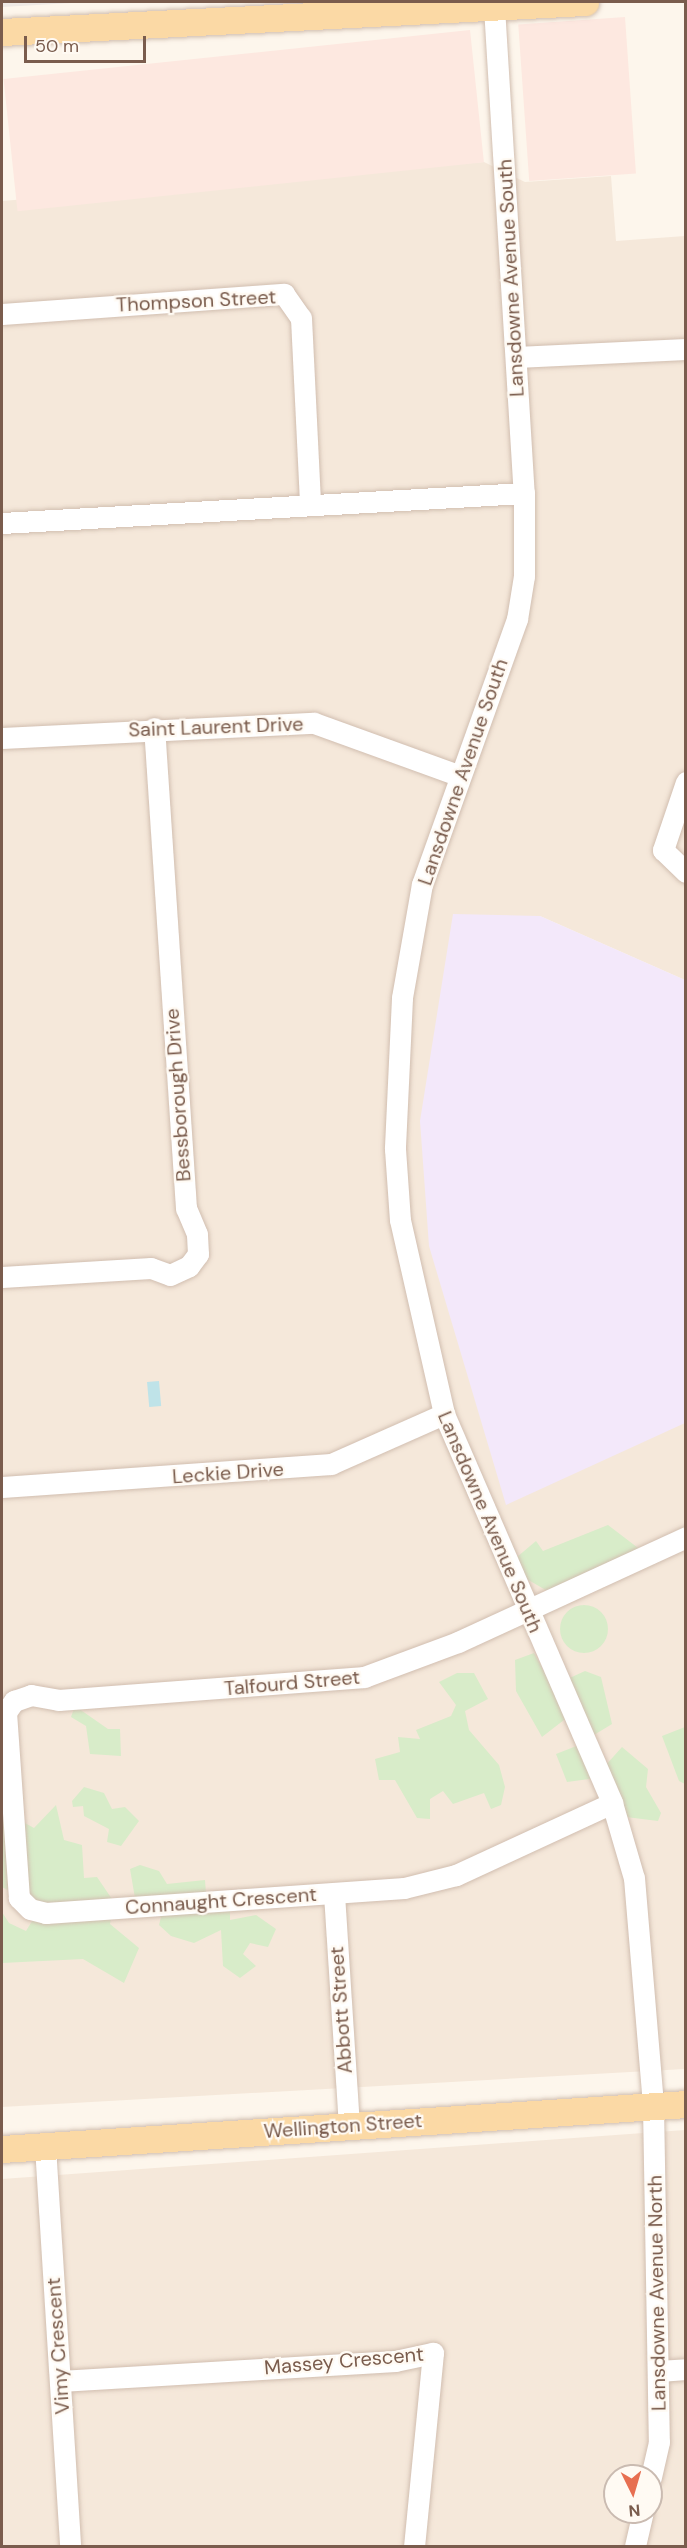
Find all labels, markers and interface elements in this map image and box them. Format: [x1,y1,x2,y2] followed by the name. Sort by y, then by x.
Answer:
[27,24,148,62] scale bar
[35,34,79,58] text: 50 m
[493,159,529,397] street label: Lansdowne Avenue South
[115,285,277,317] street label: Thompson Street
[413,656,513,888] street label: Lansdowne Avenue South
[128,712,304,742] street label: Saint Laurent Drive
[160,1008,196,1182] street label: Bessborough Drive
[432,1408,548,1636] street label: Lansdowne Avenue South
[171,1457,285,1489] street label: Leckie Drive
[223,1665,361,1701] street label: Talfourd Street
[124,1882,318,1920] street label: Connaught Crescent
[325,1946,357,2074] street label: Abbott Street
[263,2108,423,2144] street label: Wellington Street
[643,2175,671,2411] street label: Lansdowne Avenue North
[41,2277,75,2415] street label: Vimy Crescent
[263,2342,425,2380] street label: Massey Crescent
[603,2464,663,2524] north arrow
[628,2499,641,2521] text: N

